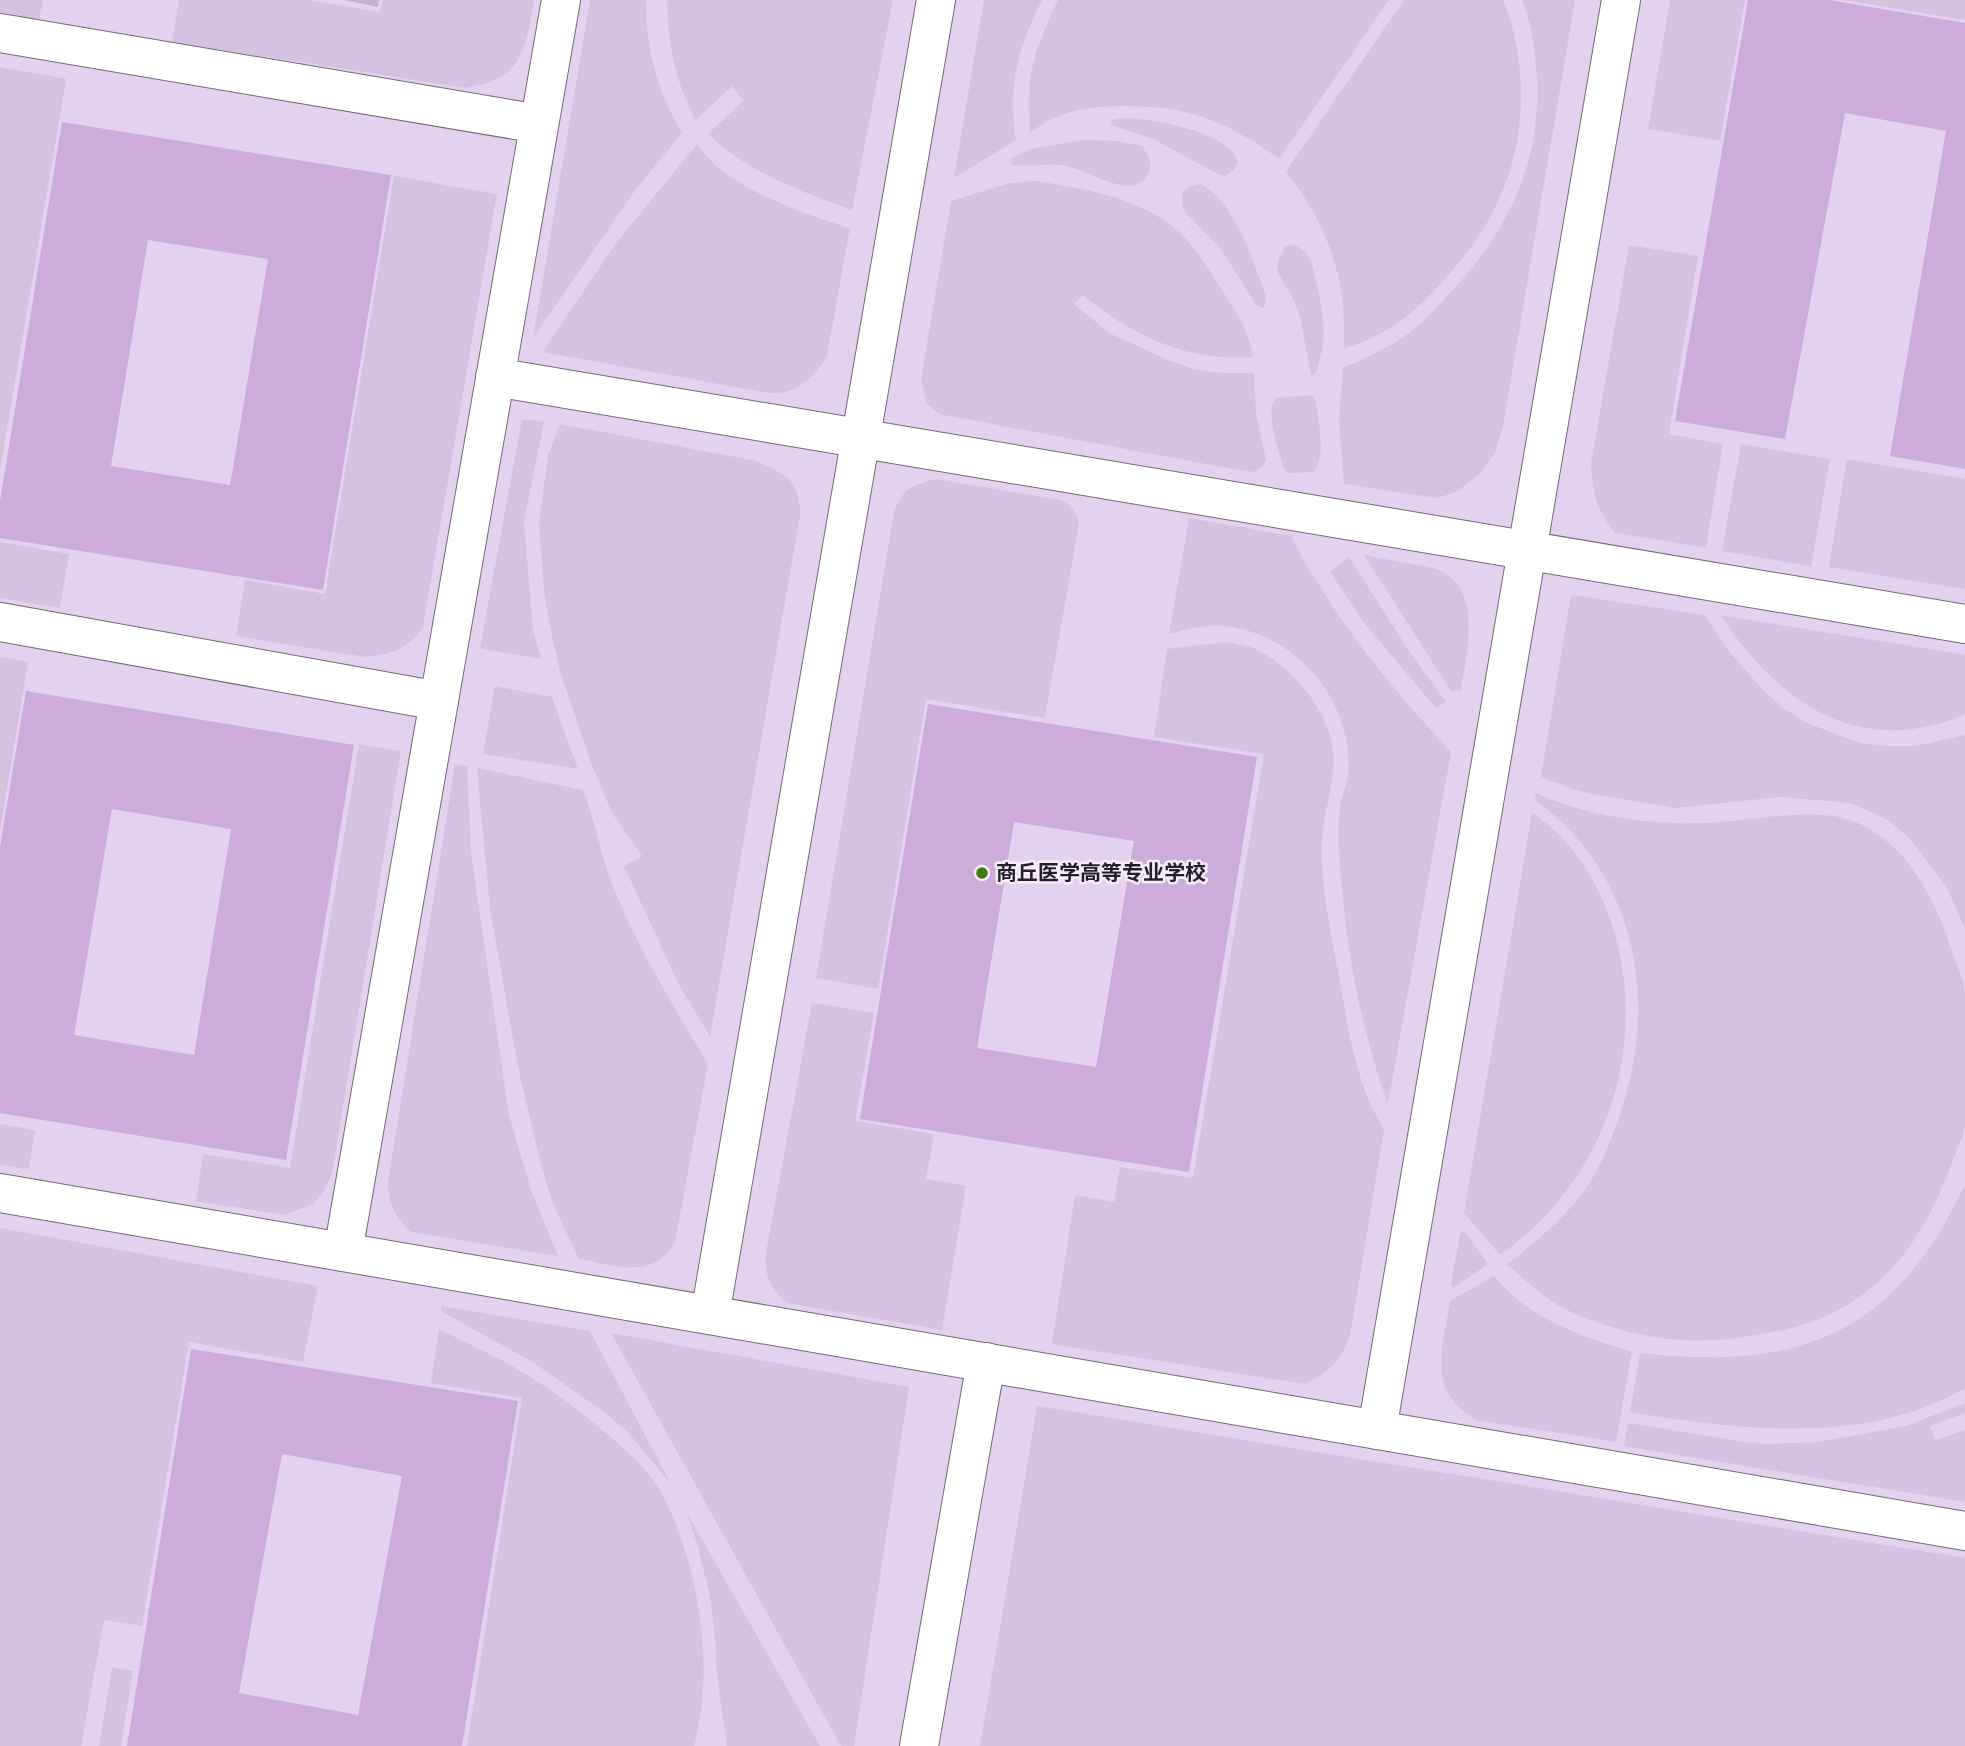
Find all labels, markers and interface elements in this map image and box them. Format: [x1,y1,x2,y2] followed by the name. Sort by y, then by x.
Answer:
[996,859,1206,885] place label: 商丘医学高等专业学校
[974,865,990,881] marker: 商丘医学高等专业学校

